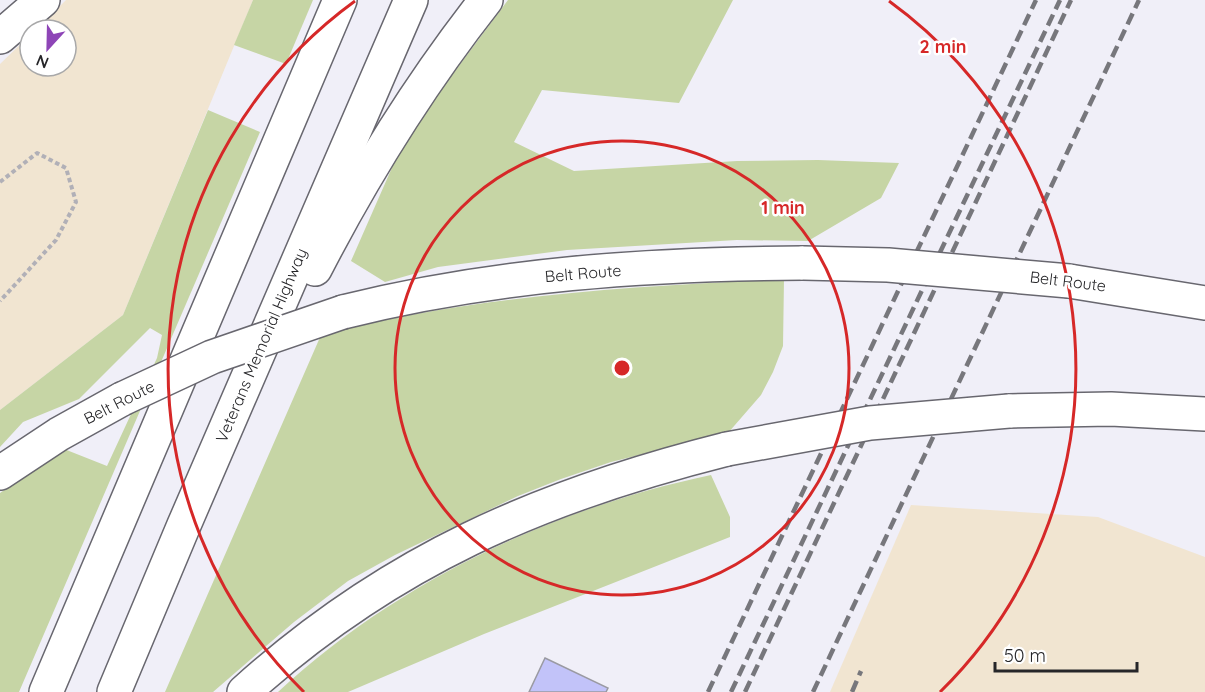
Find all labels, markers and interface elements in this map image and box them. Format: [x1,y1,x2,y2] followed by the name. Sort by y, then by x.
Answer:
[18,18,78,78] north arrow
[920,35,966,58] text: 2 min
[33,50,52,73] text: N
[761,196,805,219] text: 1 min
[211,245,311,445] street label: Veterans Memorial Highway
[544,260,622,286] street label: Belt Route
[1029,266,1107,296] street label: Belt Route
[612,358,632,378] centre of rings
[80,376,158,428] street label: Belt Route
[995,635,1138,673] scale bar
[1004,644,1046,667] text: 50 m

